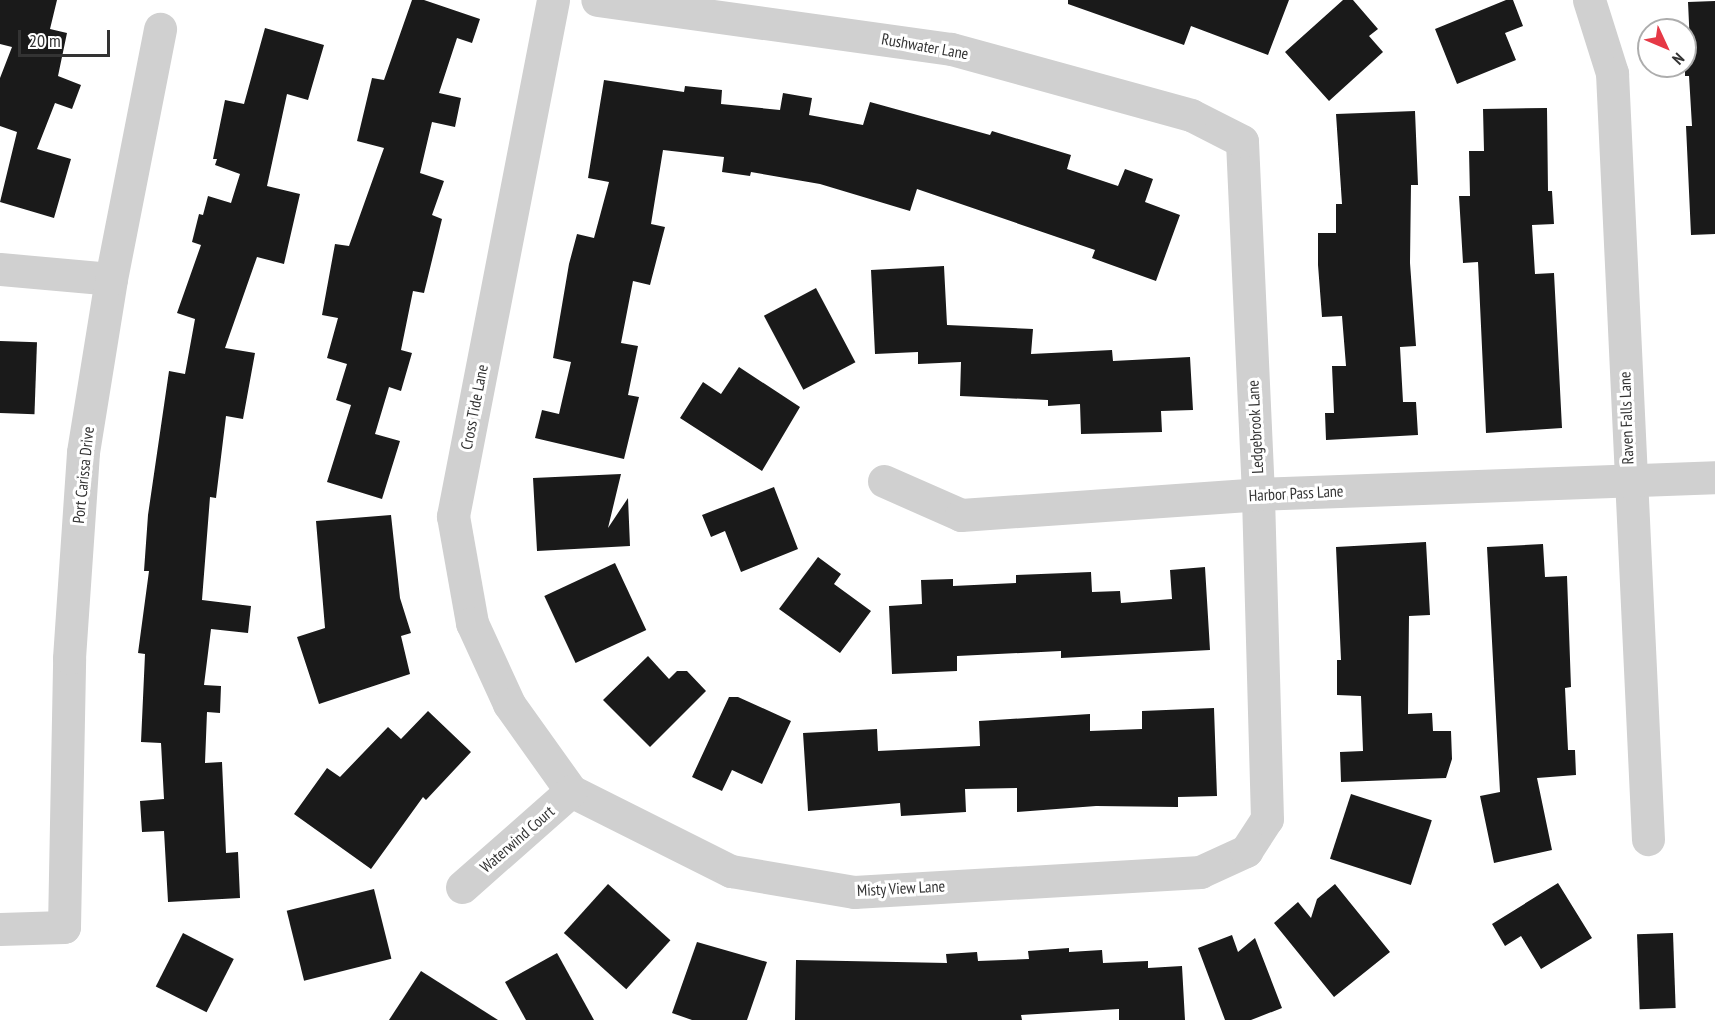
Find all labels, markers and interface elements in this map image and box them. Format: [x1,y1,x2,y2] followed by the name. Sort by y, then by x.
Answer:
[21,18,112,56] scale bar
[1637,18,1697,78] north arrow
[29,29,61,52] text: 20 m
[880,29,970,63] street label: Rushwater Lane
[1668,49,1689,69] text: N
[456,363,492,451] street label: Cross Tide Lane
[1615,371,1637,465] street label: Raven Falls Lane
[1243,379,1267,475] street label: Ledgebrook Lane
[68,426,98,524] street label: Port Carissa Drive
[1248,481,1344,505] street label: Harbor Pass Lane
[476,802,558,876] street label: Waterwind Court
[856,876,946,900] street label: Misty View Lane

